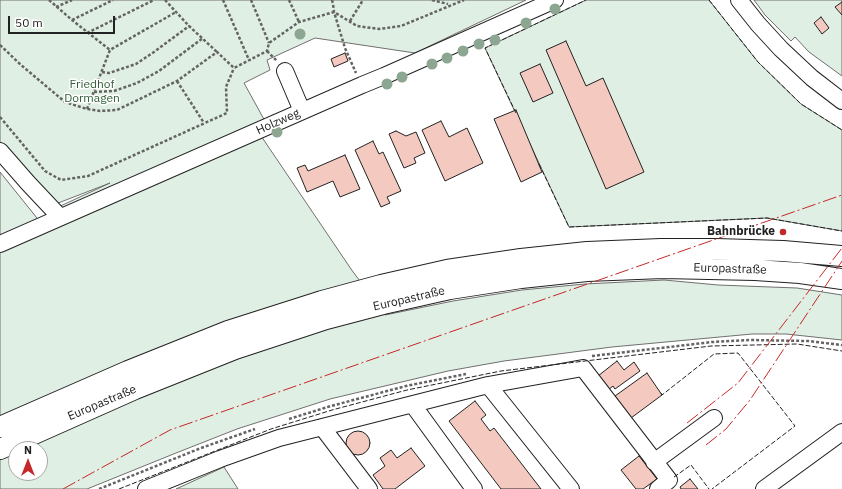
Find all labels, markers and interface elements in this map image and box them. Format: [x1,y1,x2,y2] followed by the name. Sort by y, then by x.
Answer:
[10,8,117,34] scale bar
[15,15,43,30] text: 50 m
[64,78,120,106] park label: Friedhof Dormagen
[254,106,302,138] street label: Holzweg
[707,225,775,239] place label: Bahnbrücke
[778,227,788,237] marker: Bahnbrücke
[693,261,767,277] street label: Europastraße
[372,284,446,314] street label: Europastraße
[65,382,139,424] street label: Europastraße
[8,441,48,481] north arrow
[24,443,32,457] text: N

